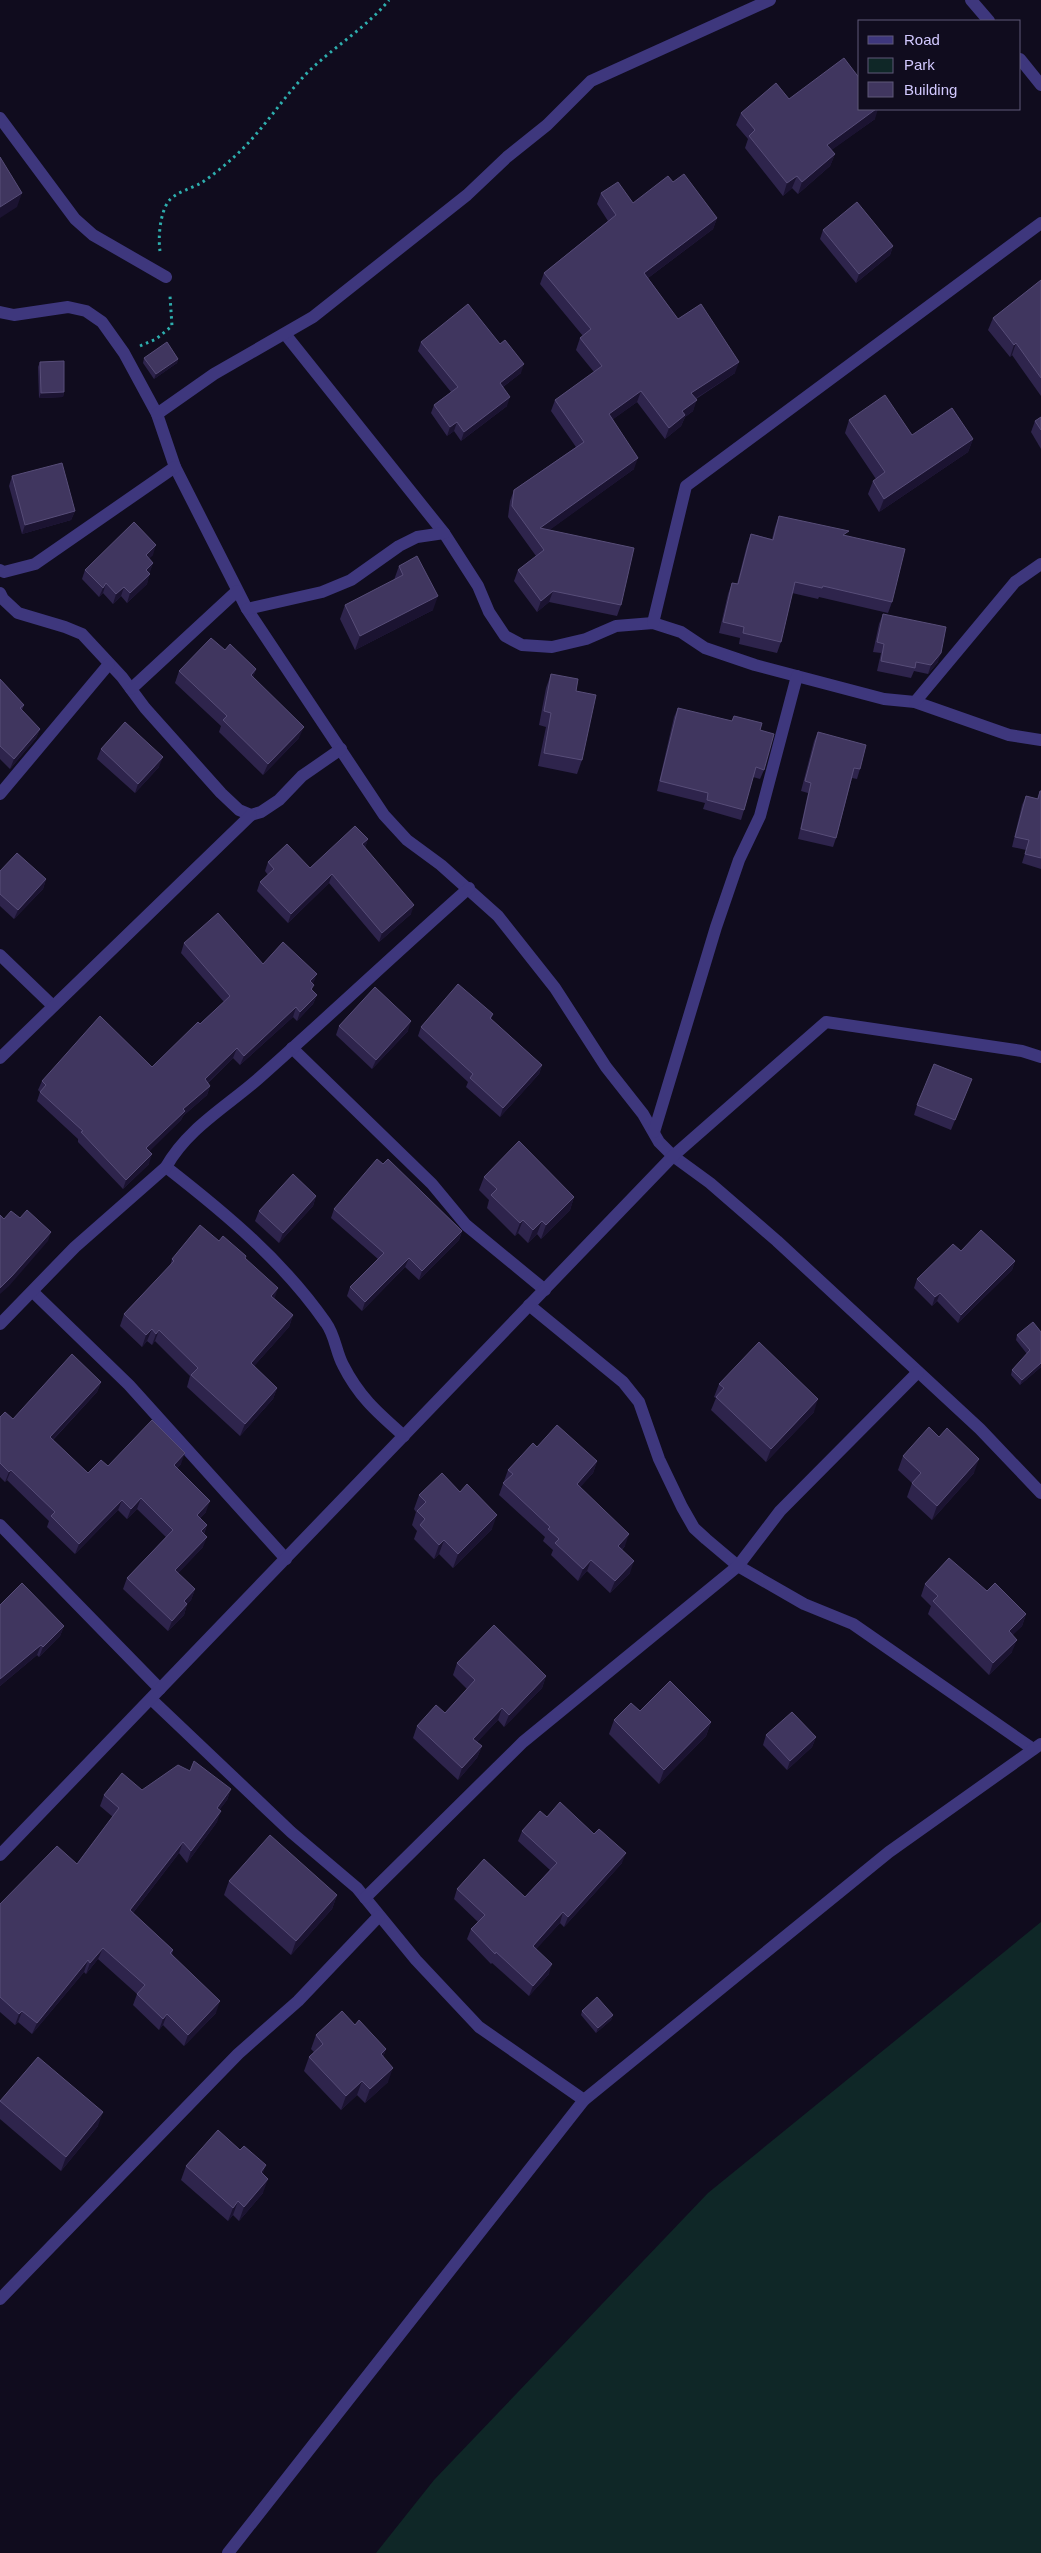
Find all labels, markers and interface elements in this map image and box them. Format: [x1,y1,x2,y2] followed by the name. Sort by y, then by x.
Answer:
[858,20,1021,110] legend
[904,31,940,48] text: Road
[904,56,935,73] text: Park
[904,81,957,98] text: Building

